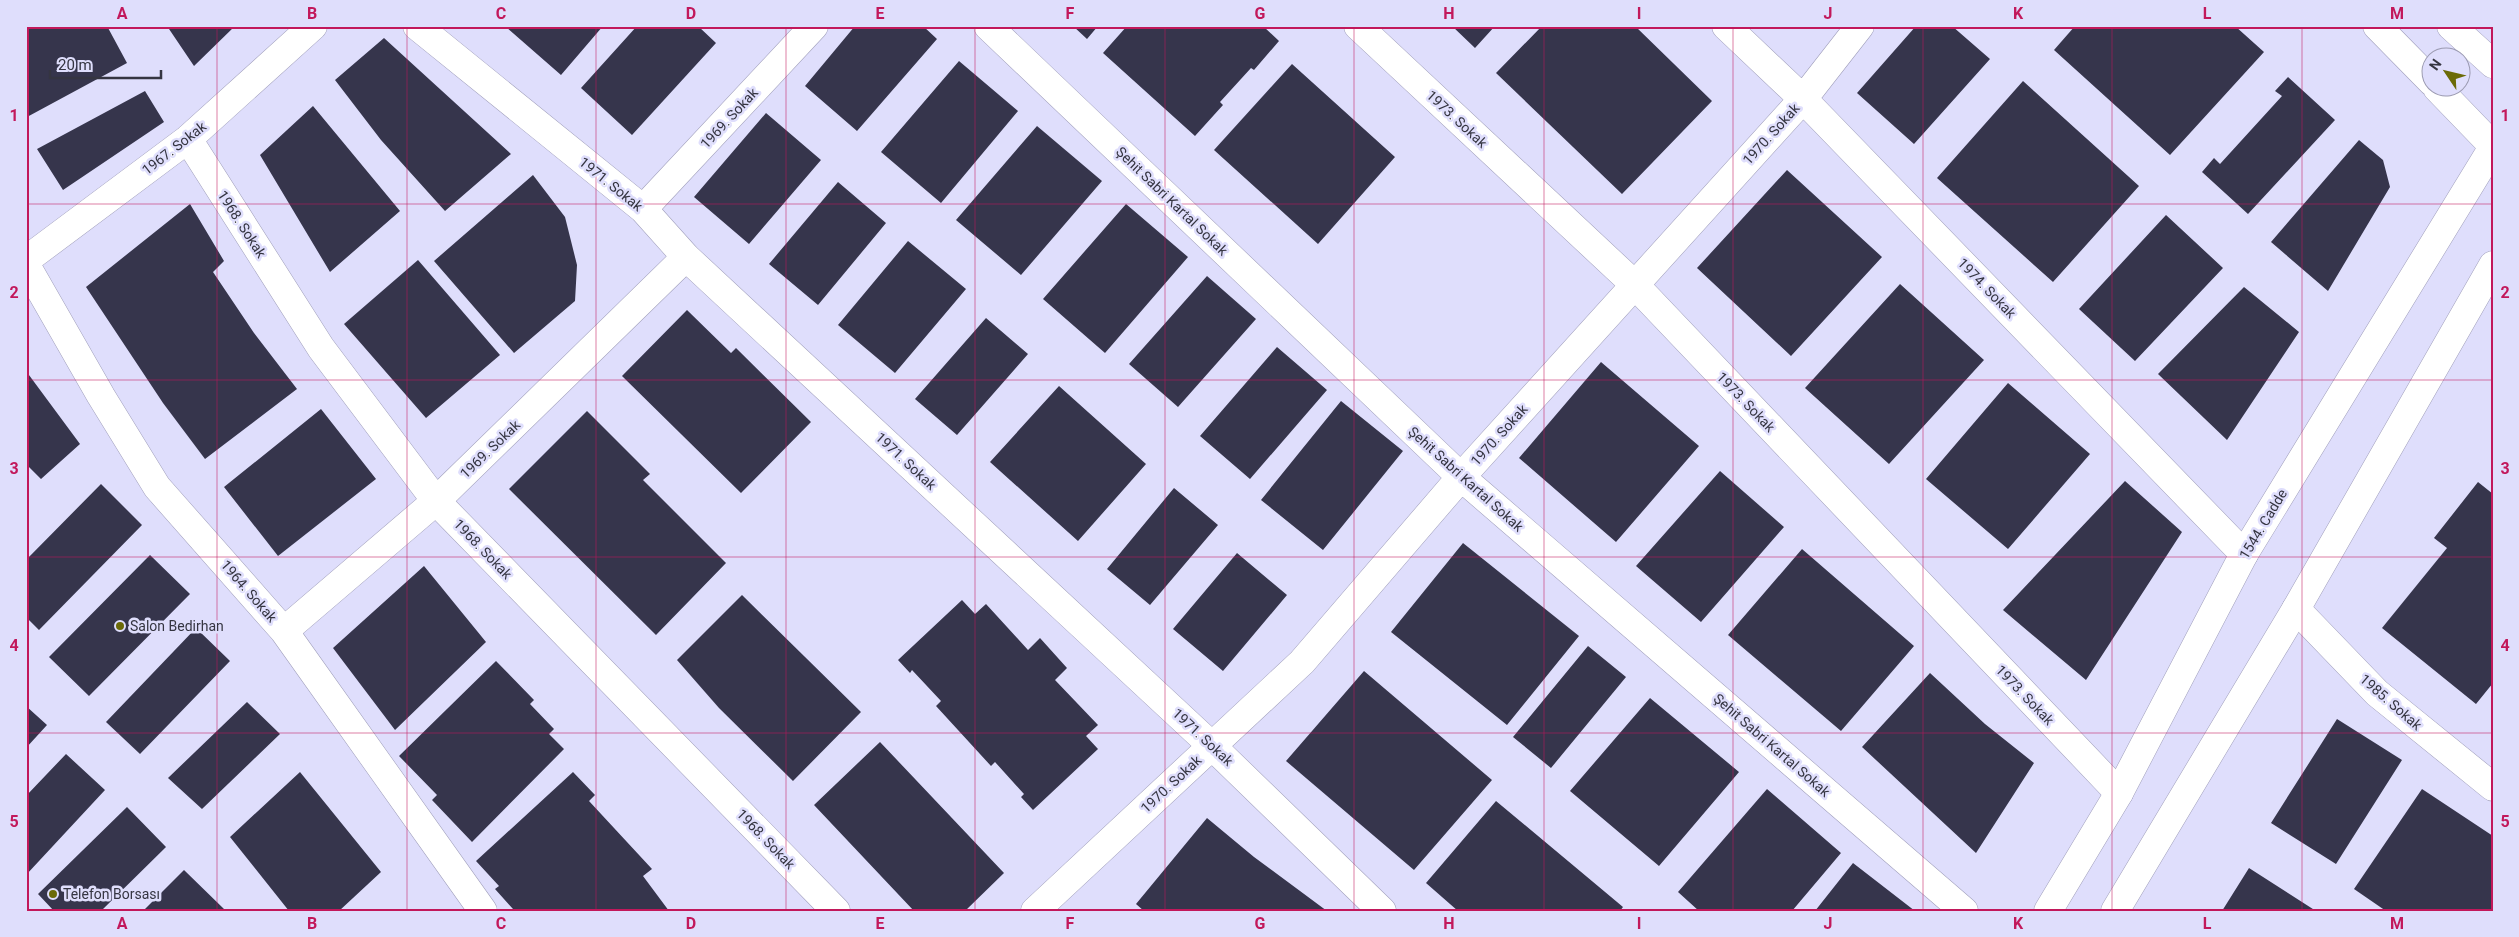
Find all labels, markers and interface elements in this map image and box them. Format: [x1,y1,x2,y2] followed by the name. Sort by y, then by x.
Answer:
[117,4,128,23] text: A
[307,4,317,23] text: B
[496,4,506,23] text: C
[686,4,696,23] text: D
[876,4,885,23] text: E
[1066,4,1075,23] text: F
[1255,4,1266,23] text: G
[1443,4,1455,23] text: H
[1637,4,1641,23] text: I
[1824,4,1832,23] text: J
[2013,4,2024,23] text: K
[2203,4,2212,23] text: L
[2390,4,2404,23] text: M
[50,48,161,80] scale bar
[2422,48,2472,98] north arrow
[58,56,92,74] text: 20 m
[2426,56,2445,73] text: N
[697,84,762,152] street label: 1969. Sokak
[1423,87,1491,152] street label: 1973. Sokak
[1739,99,1803,168] street label: 1970. Sokak
[9,106,19,125] text: 1
[2500,106,2510,125] text: 1
[139,118,210,178] street label: 1967. Sokak
[1113,143,1232,259] street label: Şehit Sabri Kartal Sokak
[576,154,647,215] street label: 1971. Sokak
[214,187,270,261] street label: 1968. Sokak
[1955,255,2020,322] street label: 1974. Sokak
[9,283,19,302] text: 2
[2500,283,2510,302] text: 2
[1714,369,1779,436] street label: 1973. Sokak
[1467,400,1531,469] street label: 1970. Sokak
[457,416,524,481] street label: 1969. Sokak
[1405,423,1527,535] street label: Şehit Sabri Kartal Sokak
[872,429,940,494] street label: 1971. Sokak
[9,459,19,478] text: 3
[2500,459,2510,478] text: 3
[2236,486,2290,562] street label: 1544. Cadde
[451,516,516,583] street label: 1968. Sokak
[218,557,281,626] street label: 1964. Sokak
[130,618,224,634] place label: Salon Bedirhan
[114,620,126,632] marker: Salon Bedirhan
[9,636,19,655] text: 4
[2500,636,2510,655] text: 4
[1993,662,2058,729] street label: 1973. Sokak
[2357,671,2426,734] street label: 1985. Sokak
[1711,690,1834,800] street label: Şehit Sabri Kartal Sokak
[1169,705,1237,770] street label: 1971. Sokak
[1137,751,1205,816] street label: 1970. Sokak
[734,806,799,873] street label: 1968. Sokak
[9,812,19,831] text: 5
[2500,812,2510,831] text: 5
[63,886,160,902] place label: Telefon Borsası
[47,888,59,900] marker: Telefon Borsası
[117,914,128,933] text: A
[307,914,317,933] text: B
[496,914,506,933] text: C
[686,914,696,933] text: D
[876,914,885,933] text: E
[1066,914,1075,933] text: F
[1255,914,1266,933] text: G
[1443,914,1455,933] text: H
[1637,914,1641,933] text: I
[1824,914,1832,933] text: J
[2013,914,2024,933] text: K
[2203,914,2212,933] text: L
[2390,914,2404,933] text: M

